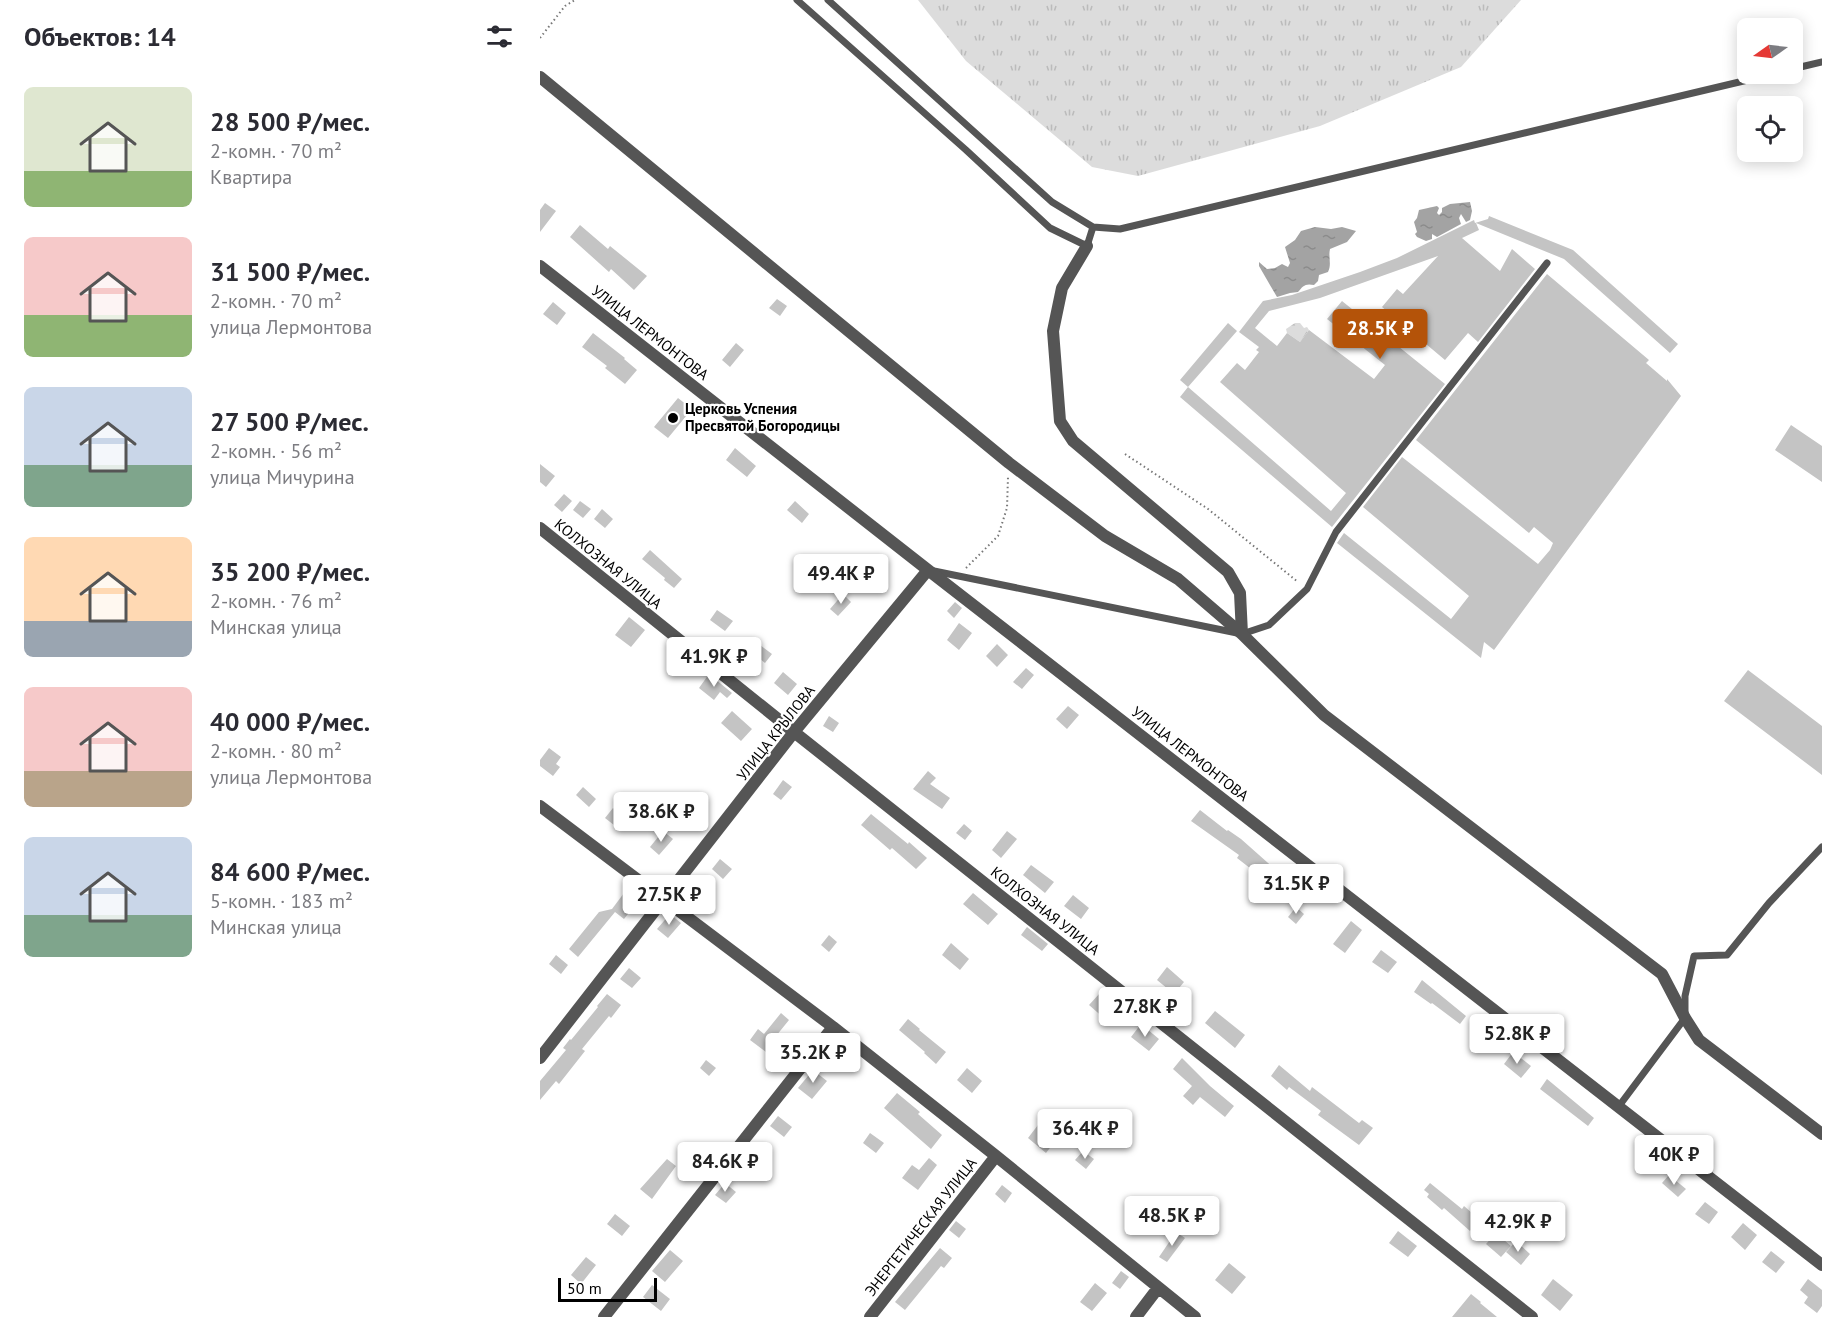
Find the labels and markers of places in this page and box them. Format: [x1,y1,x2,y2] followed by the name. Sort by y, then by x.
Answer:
[1325,309,1435,360] pin: 28.5K ₽
[685,399,840,435] place label: Церковь Успения Пресвятой Богородицы
[666,411,680,425] marker: Церковь Успения Пресвятой Богородицы
[786,554,896,605] pin: 49.4K ₽
[659,637,769,688] pin: 41.9K ₽
[606,792,716,843] pin: 38.6K ₽
[1241,864,1351,915] pin: 31.5K ₽
[614,875,724,926] pin: 27.5K ₽
[1090,987,1200,1038] pin: 27.8K ₽
[1462,1014,1572,1065] pin: 52.8K ₽
[758,1033,868,1084] pin: 35.2K ₽
[1030,1109,1140,1160] pin: 36.4K ₽
[1632,1135,1716,1186] pin: 40K ₽
[670,1142,780,1193] pin: 84.6K ₽
[1117,1196,1227,1247] pin: 48.5K ₽
[1463,1202,1573,1253] pin: 42.9K ₽

